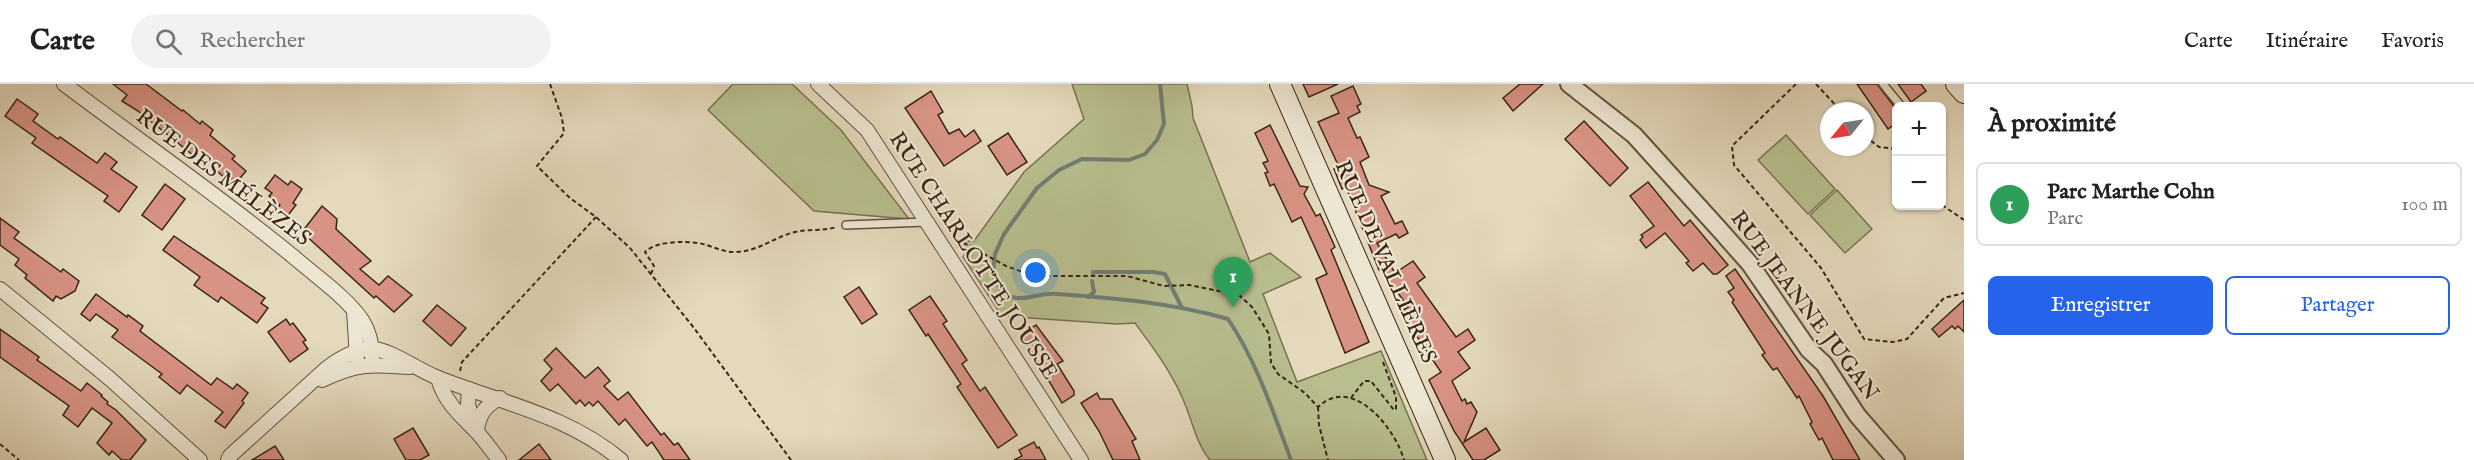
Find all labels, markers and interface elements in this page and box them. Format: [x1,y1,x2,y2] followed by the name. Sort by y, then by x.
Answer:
[131,14,551,68] search box
[30,24,95,59] text: Carte
[152,25,185,58] icon: search
[200,27,305,55] text: Rechercher
[2184,28,2233,55] text: Carte
[2266,28,2348,55] text: Itinéraire
[2381,28,2444,55] text: Favoris
[1820,102,1874,156] north arrow
[1892,102,1946,210] map controls
[1892,102,1946,156] button: +
[130,103,316,253] street label: RUE DES MÉLÈZES
[1988,107,2116,140] text: À proximité
[882,127,1064,385] street label: RUE CHARLOTTE JOUSSE
[1328,156,1442,368] street label: RUE DE VALLIÈRES
[1892,156,1946,210] button: −
[2047,178,2215,206] text: Parc Marthe Cohn
[2006,192,2013,217] text: 1
[2401,192,2448,217] text: 100 m
[1723,206,1885,406] street label: RUE JEANNE JUGAN
[2047,206,2083,231] text: Parc
[1021,258,1050,287] your location
[1214,258,1252,307] pin: 1
[1988,276,2213,335] button: Enregistrer
[2225,276,2450,335] button: Partager

